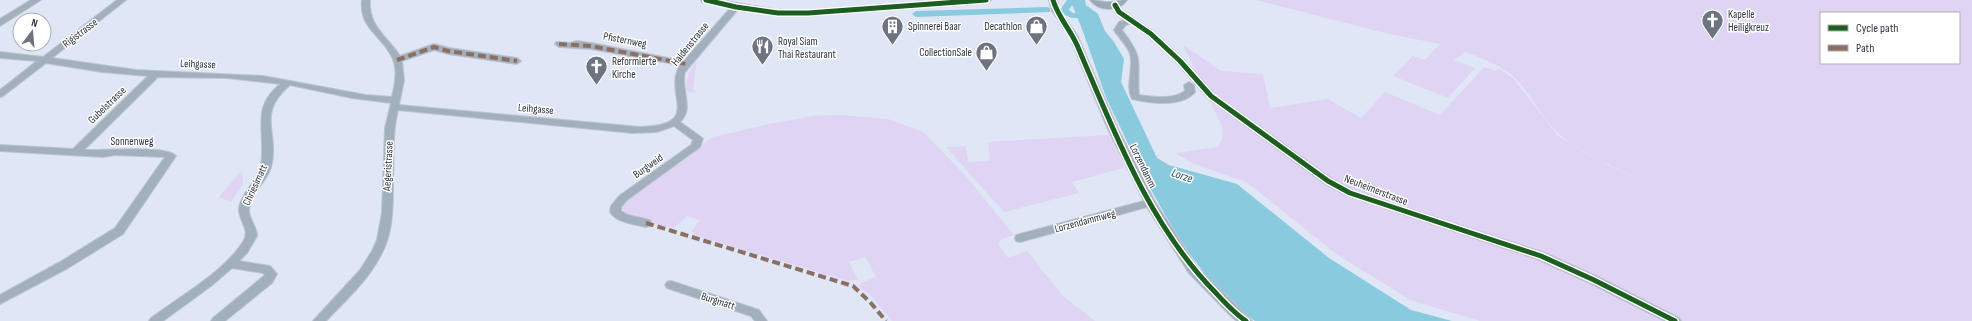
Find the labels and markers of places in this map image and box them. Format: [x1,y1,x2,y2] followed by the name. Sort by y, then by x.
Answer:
[1699,7,1725,40] church icon: Kapelle Heiligkreuz
[1728,8,1769,34] place label: Kapelle Heiligkreuz
[879,13,905,46] building icon: Spinnerei Baar
[1024,13,1050,46] shop icon: Decathlon
[908,20,961,33] place label: Spinnerei Baar
[984,20,1022,33] place label: Decathlon
[750,34,776,67] restaurant icon: Royal Siam Thai Restaurant
[778,35,837,61] place label: Royal Siam Thai Restaurant
[974,39,1000,72] shop icon: CollectionSale
[919,46,972,59] place label: CollectionSale
[584,54,610,87] church icon: Reformierte Kirche
[612,55,657,81] place label: Reformierte Kirche

